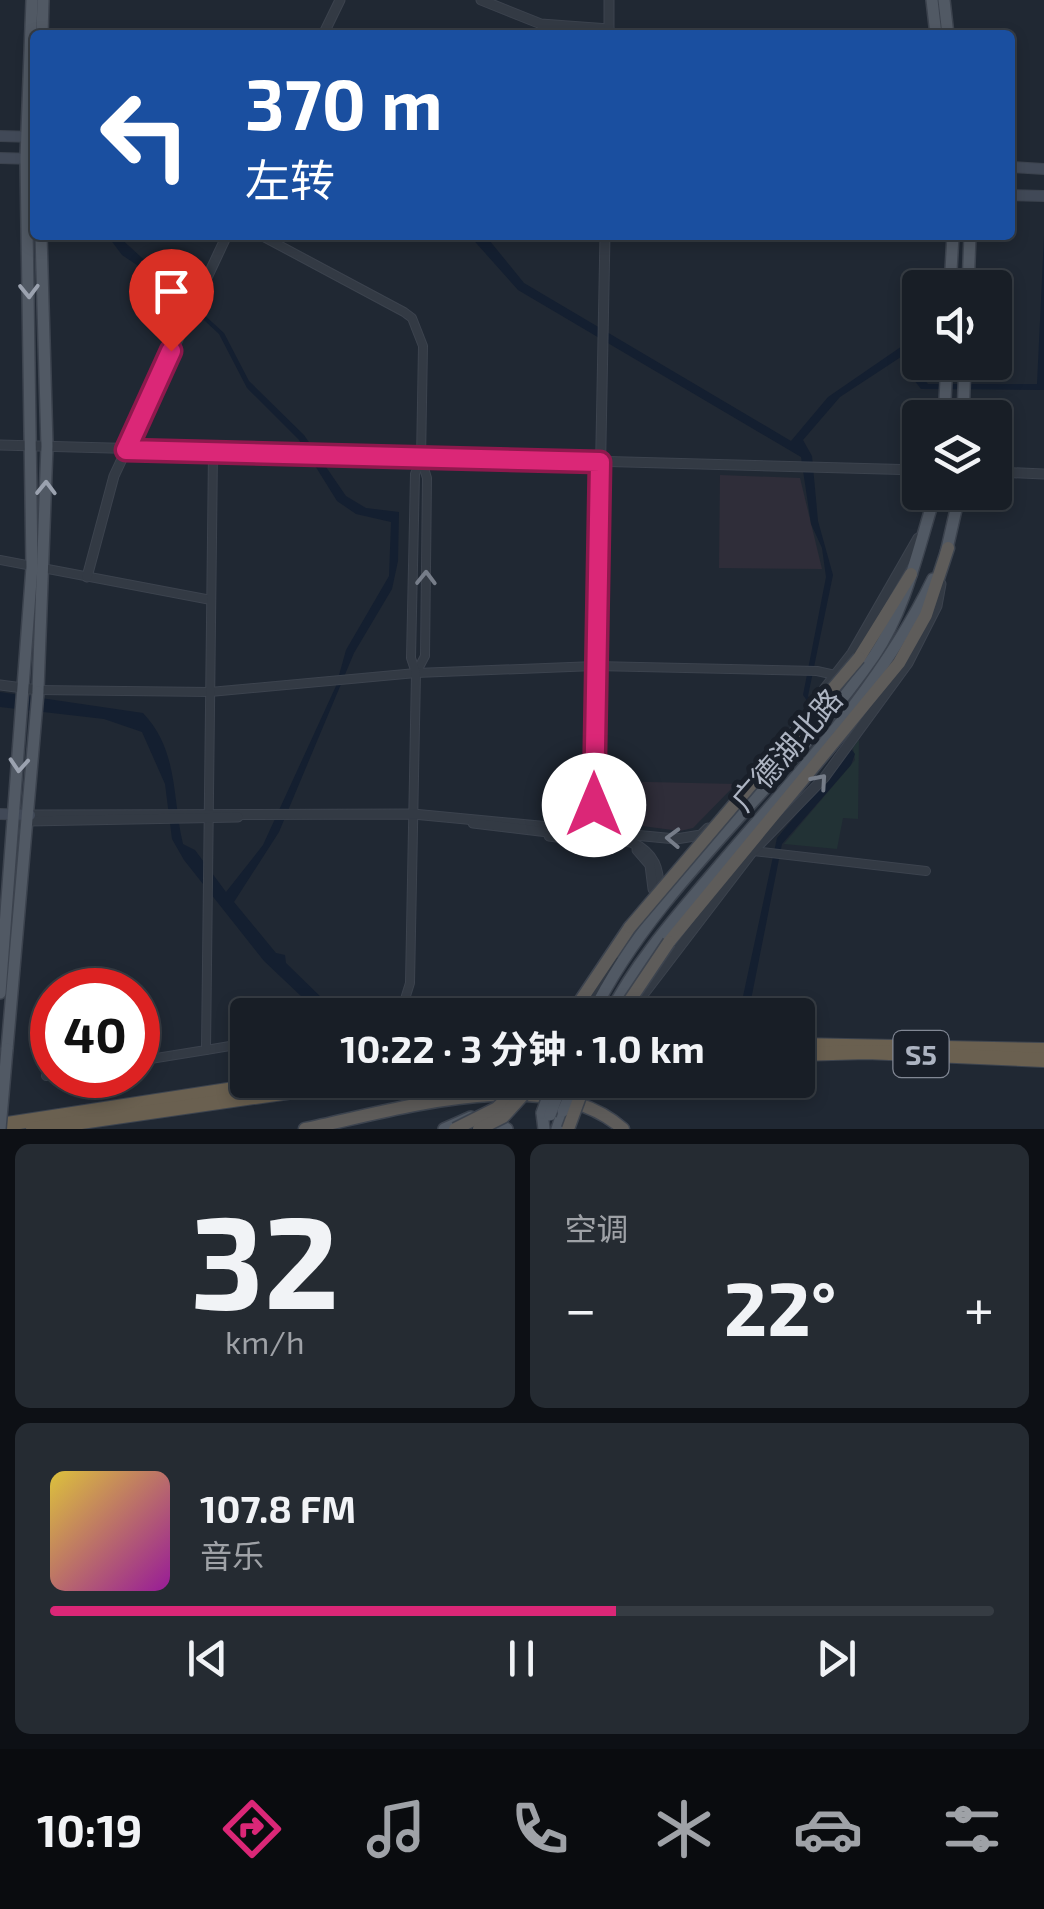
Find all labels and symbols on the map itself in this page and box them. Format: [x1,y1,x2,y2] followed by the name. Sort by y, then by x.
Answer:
[129,249,214,352] pin
[18,284,40,299] one-way arrow
[35,479,56,495] one-way arrow
[415,570,437,586] one-way arrow
[723,681,849,817] street label: 广德湖北路
[542,753,646,857] position arrow
[9,757,30,773] one-way arrow
[809,774,827,793] one-way arrow
[665,827,680,848] one-way arrow
[30,968,160,1098] speed limit sign: 40
[894,1031,948,1077] road number: S5

